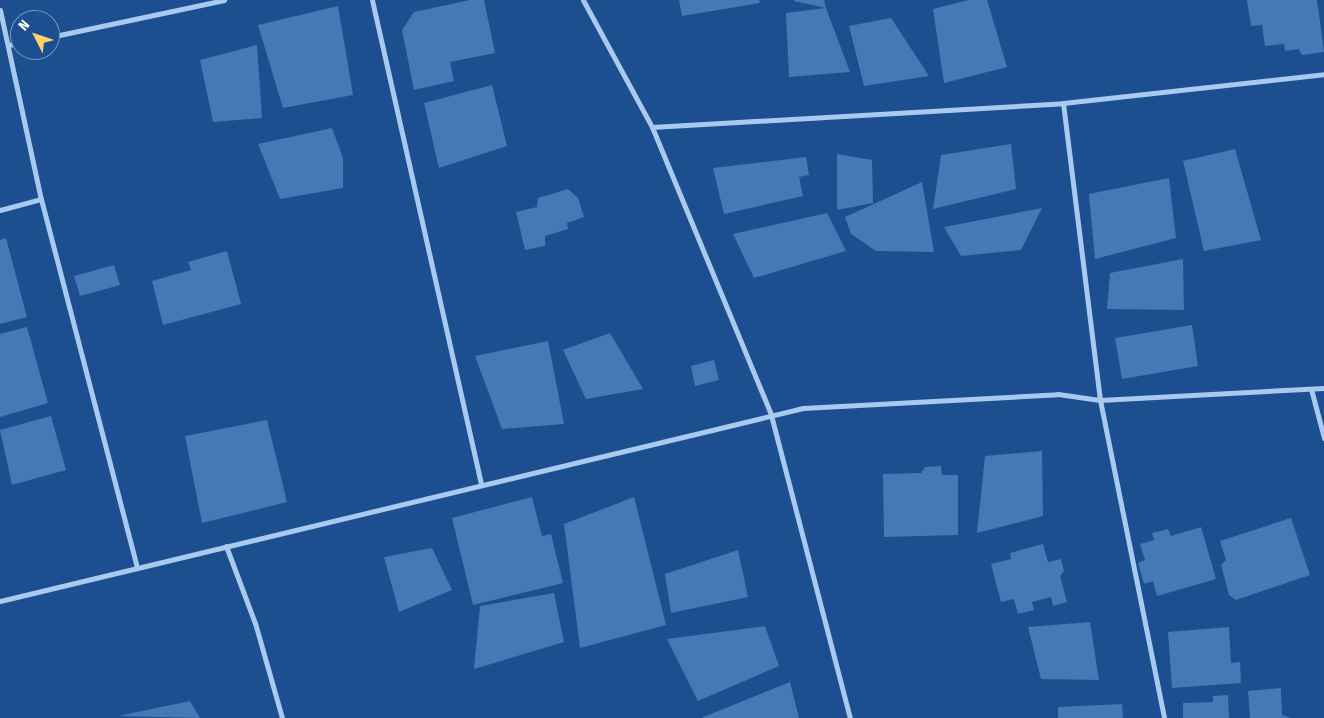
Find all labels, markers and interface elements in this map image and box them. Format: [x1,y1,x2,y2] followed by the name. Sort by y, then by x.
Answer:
[10,10,60,60] north arrow
[15,17,33,34] text: N

